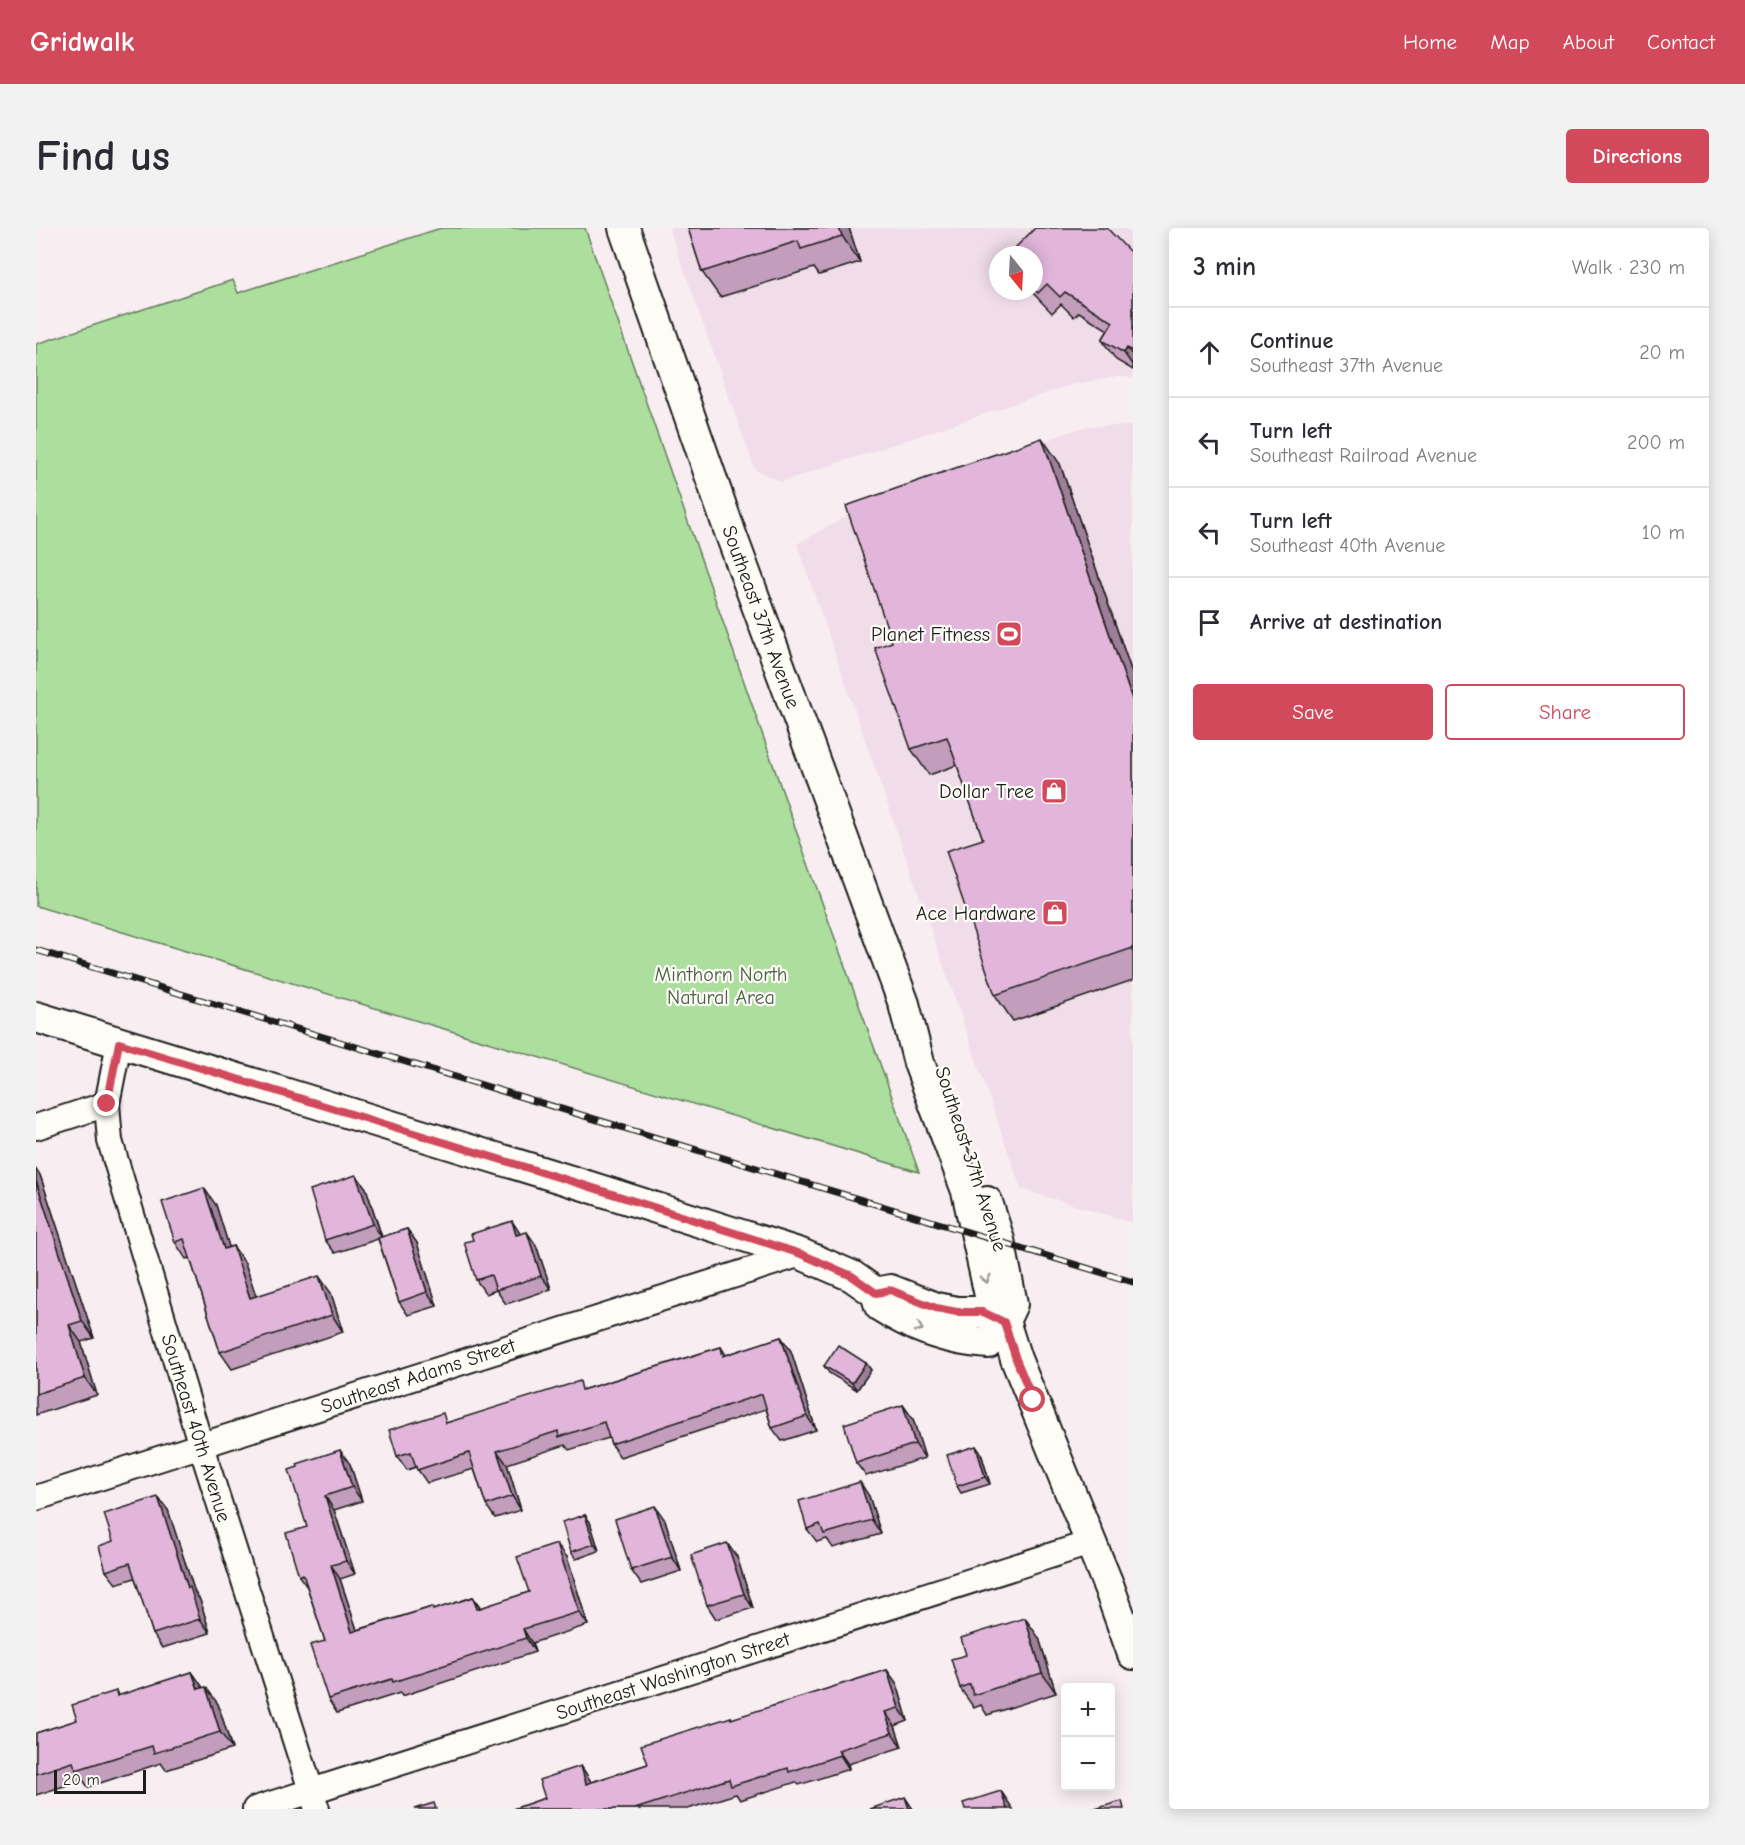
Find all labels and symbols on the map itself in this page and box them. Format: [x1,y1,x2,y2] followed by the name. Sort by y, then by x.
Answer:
[989,246,1043,300] north arrow
[717,522,805,712] street label: Southeast 37th Avenue
[994,619,1024,649] sports icon: Planet Fitness
[871,623,990,646] place label: Planet Fitness
[1039,776,1069,806] shop icon: Dollar Tree
[939,780,1034,803] place label: Dollar Tree
[1040,898,1070,928] shop icon: Ace Hardware
[916,902,1036,925] place label: Ace Hardware
[654,963,788,1009] park label: Minthorn North Natural Area
[930,1064,1012,1254] street label: Southeast 37th Avenue
[93,1090,119,1116] route end
[978,1274,991,1284] one-way arrow
[913,1321,924,1333] one-way arrow
[156,1331,236,1525] street label: Southeast 40th Avenue
[318,1333,520,1418] street label: Southeast Adams Street
[1019,1386,1045,1412] route start
[553,1627,794,1725] street label: Southeast Washington Street
[54,1767,146,1794] scale bar

